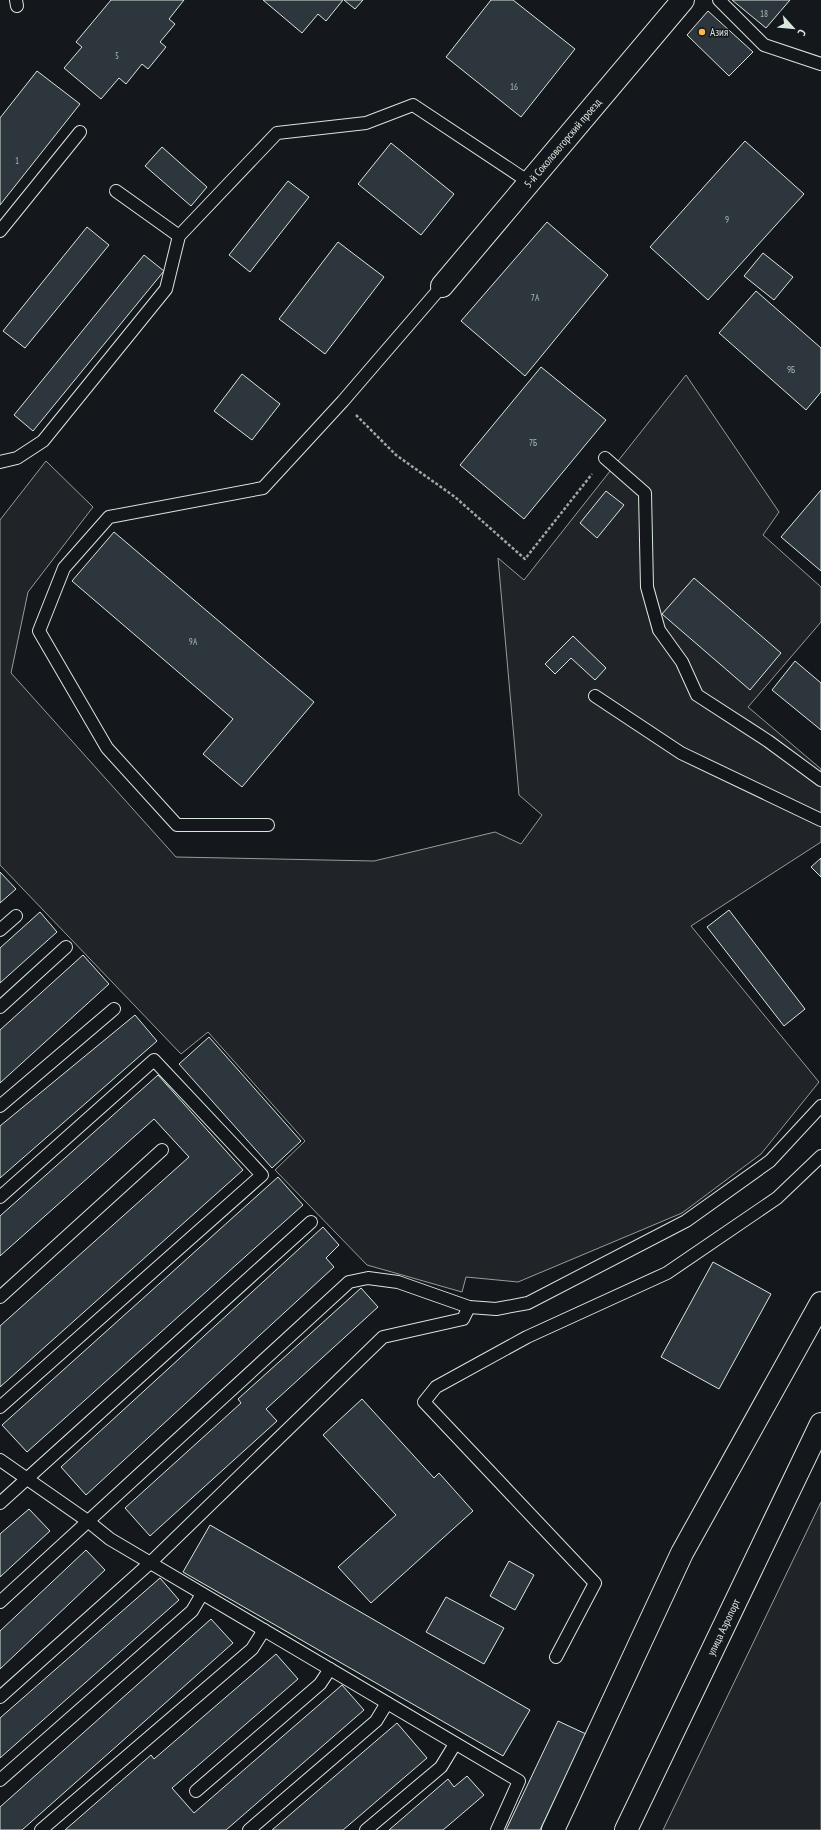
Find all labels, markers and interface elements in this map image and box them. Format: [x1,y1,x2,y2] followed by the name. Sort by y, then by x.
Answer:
[760,8,768,19] house number: 18
[773,8,813,48] north arrow
[710,25,728,39] place label: Азия
[697,27,707,37] marker: Азия
[795,27,809,38] text: С
[115,50,119,61] house number: 5
[510,81,518,92] house number: 16
[521,95,604,191] street label: 5-й Соколовогорский проезд
[15,155,19,166] house number: 1
[725,214,729,225] house number: 9
[531,292,540,303] house number: 7А
[787,364,795,375] house number: 9Б
[529,437,537,448] house number: 7Б
[189,636,198,647] house number: 9А
[704,1596,743,1658] street label: улица Аэропорт

